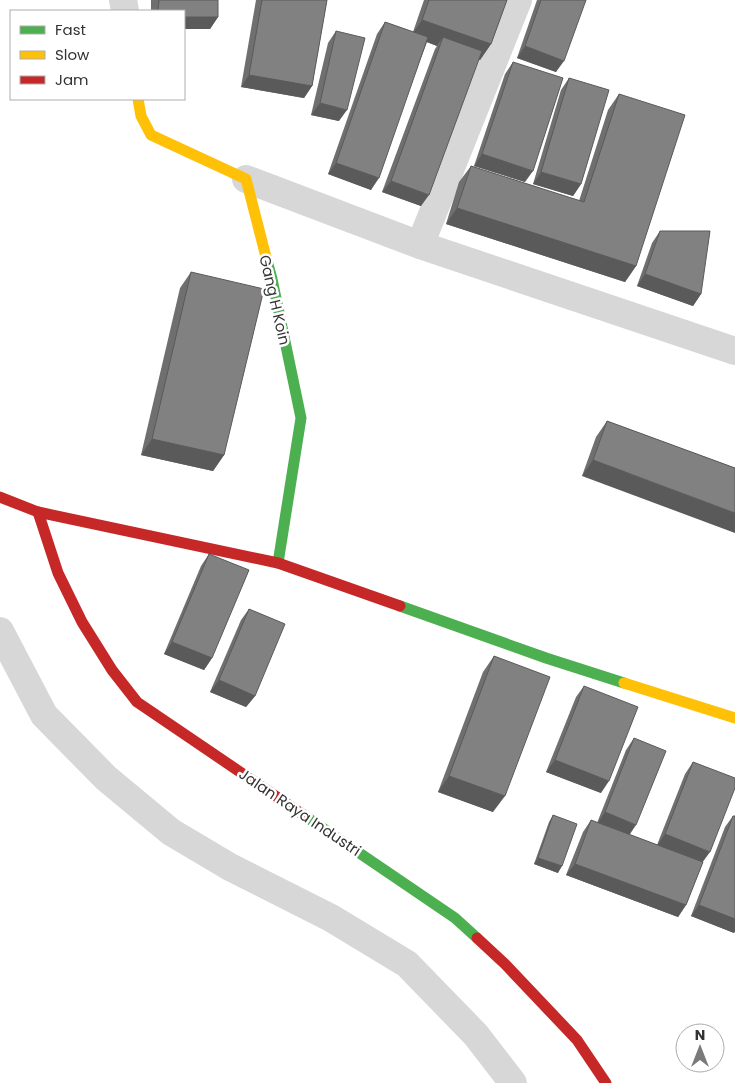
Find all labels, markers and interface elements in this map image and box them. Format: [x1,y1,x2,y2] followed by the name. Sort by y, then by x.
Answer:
[10,10,185,100] legend
[55,19,86,40] text: Fast
[55,44,90,65] text: Slow
[55,69,89,90] text: Jam
[254,253,296,347] street label: Gang H Koin
[235,763,365,861] street label: Jalan Raya Industri
[675,1023,725,1073] north arrow
[695,1025,705,1045] text: N

